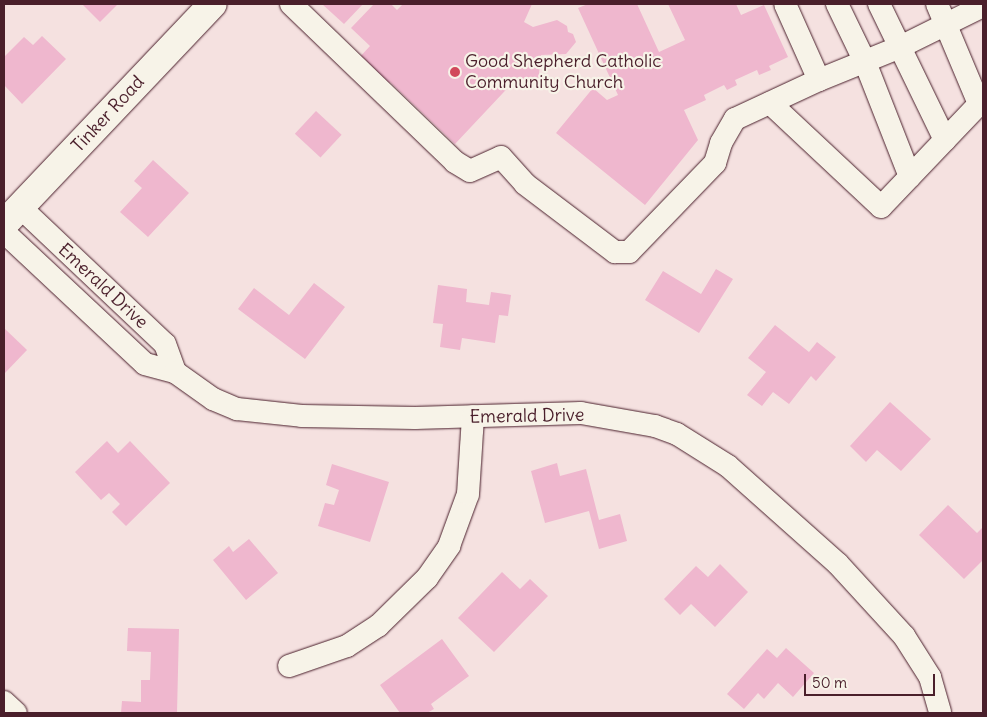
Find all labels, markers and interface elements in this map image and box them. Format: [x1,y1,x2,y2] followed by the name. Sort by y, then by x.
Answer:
[465,51,661,94] place label: Good Shepherd Catholic Community Church
[449,66,461,78] marker: Good Shepherd Catholic Community Church
[67,71,149,157] street label: Tinker Road
[54,239,152,333] street label: Emerald Drive
[469,404,585,428] street label: Emerald Drive
[807,664,938,696] scale bar
[812,673,847,692] text: 50 m

